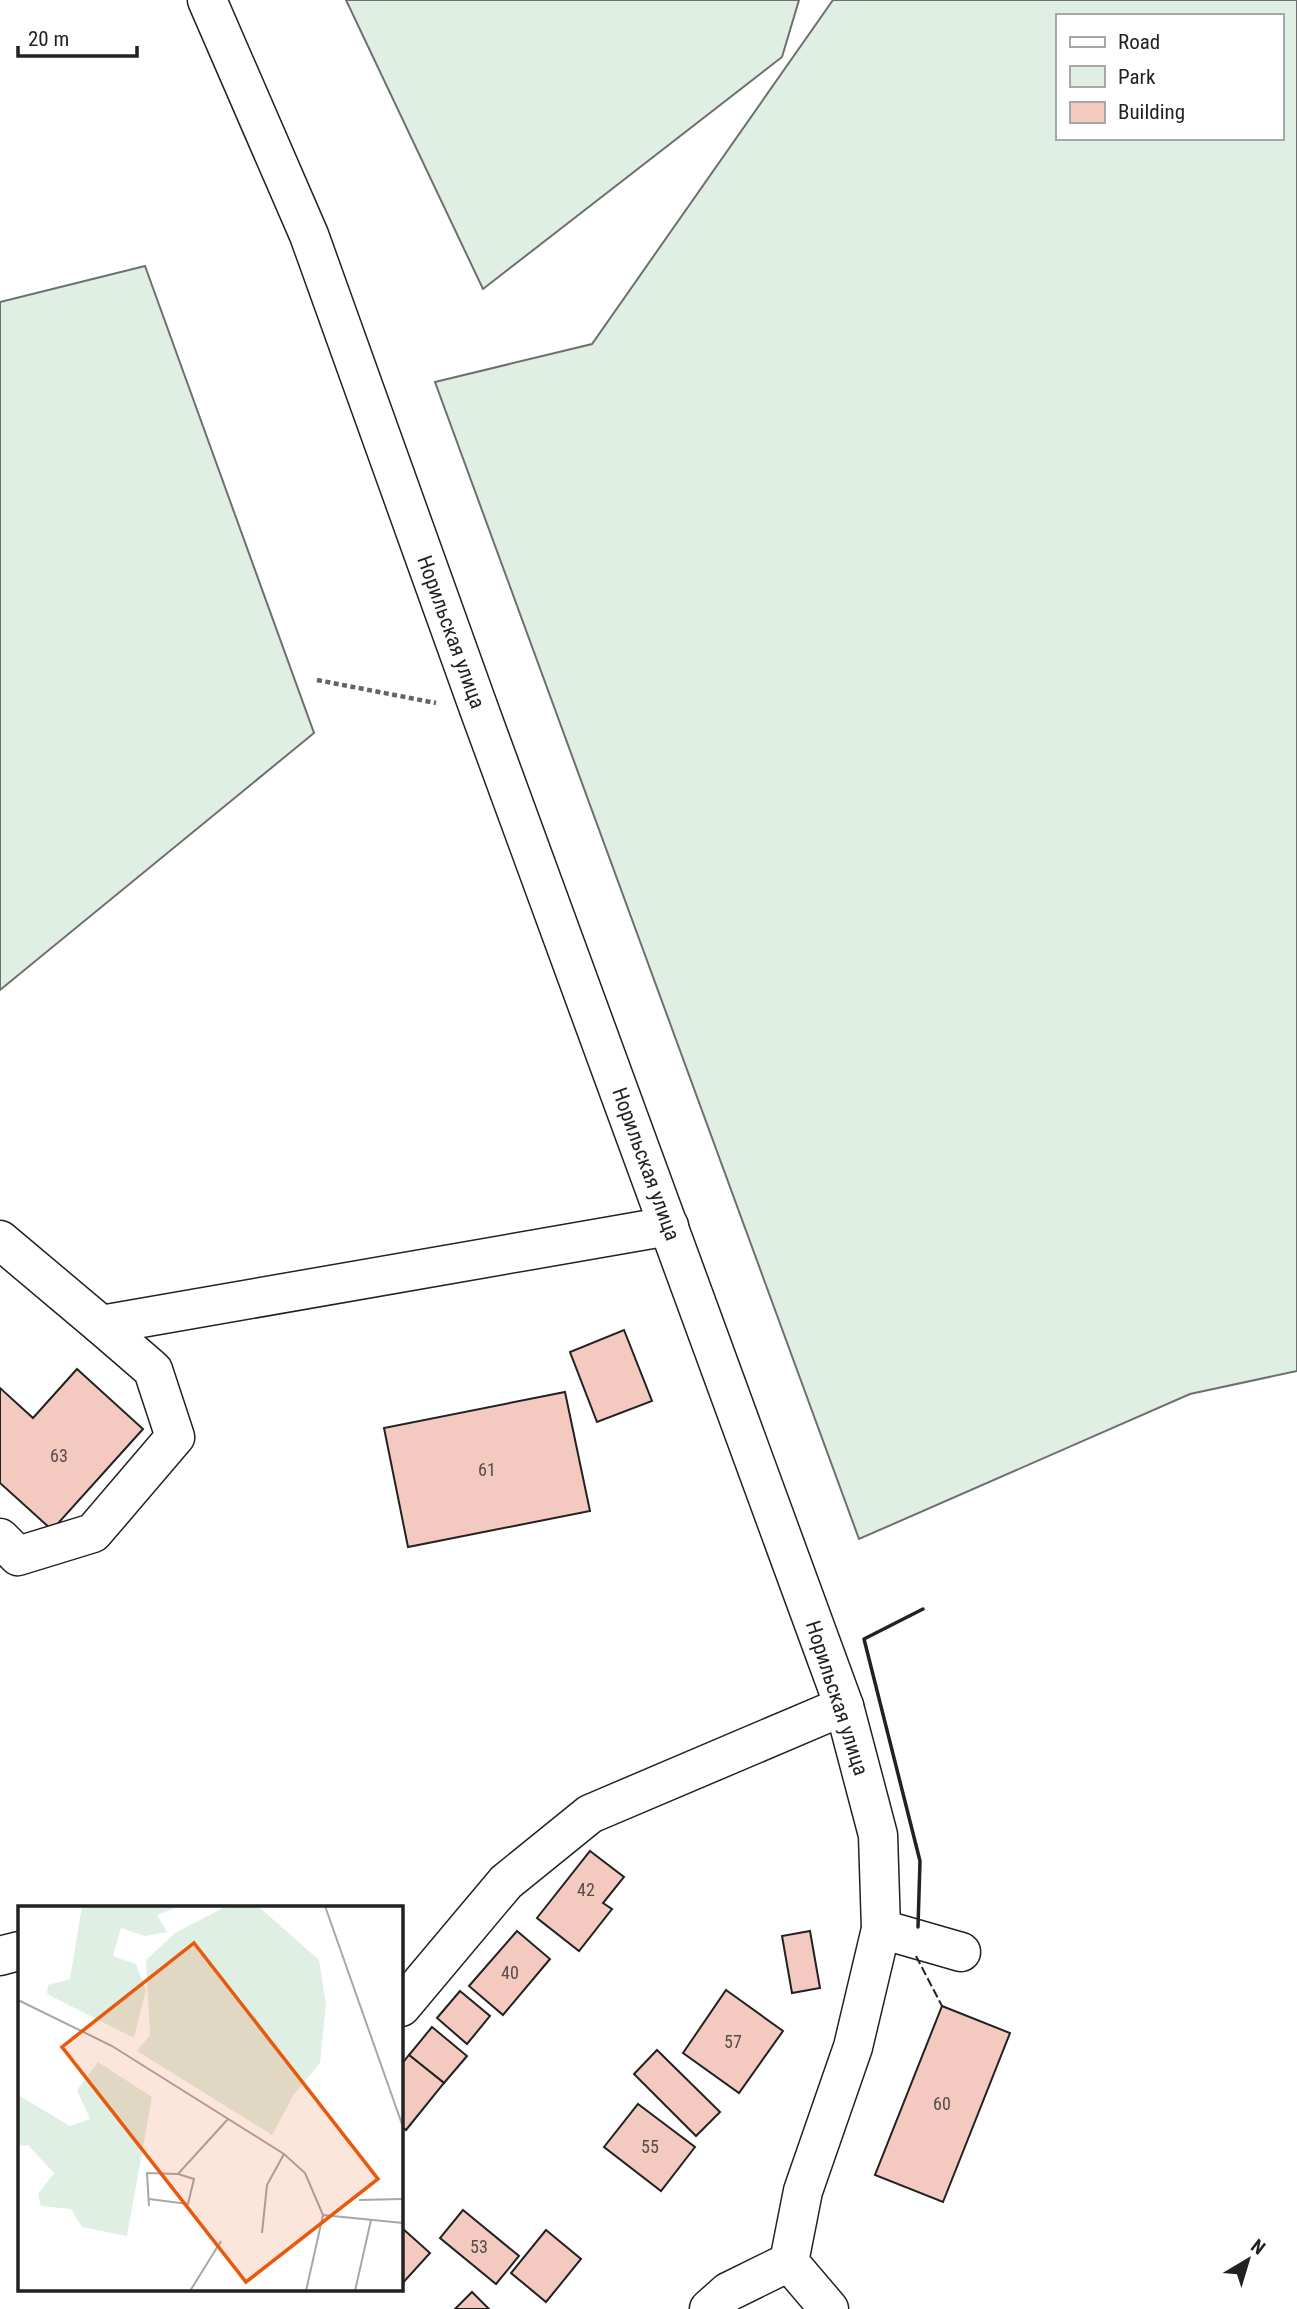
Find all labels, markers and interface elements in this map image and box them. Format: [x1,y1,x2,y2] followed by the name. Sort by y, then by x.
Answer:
[18,14,136,58] scale bar
[1056,14,1283,140] legend
[28,27,69,51] text: 20 m
[1118,30,1160,54] text: Road
[1118,65,1156,89] text: Park
[1118,100,1185,124] text: Building
[412,552,490,712] street label: Норильская улица
[607,1084,685,1244] street label: Норильская улица
[50,1445,68,1466] house number: 63
[478,1459,496,1480] house number: 61
[801,1618,873,1778] street label: Норильская улица
[577,1879,595,1900] house number: 42
[18,1906,402,2292] inset map
[501,1962,519,1983] house number: 40
[724,2031,742,2052] house number: 57
[933,2093,951,2114] house number: 60
[641,2136,659,2157] house number: 55
[1213,2225,1283,2295] north arrow
[1246,2234,1270,2260] text: N
[470,2236,488,2257] house number: 53

